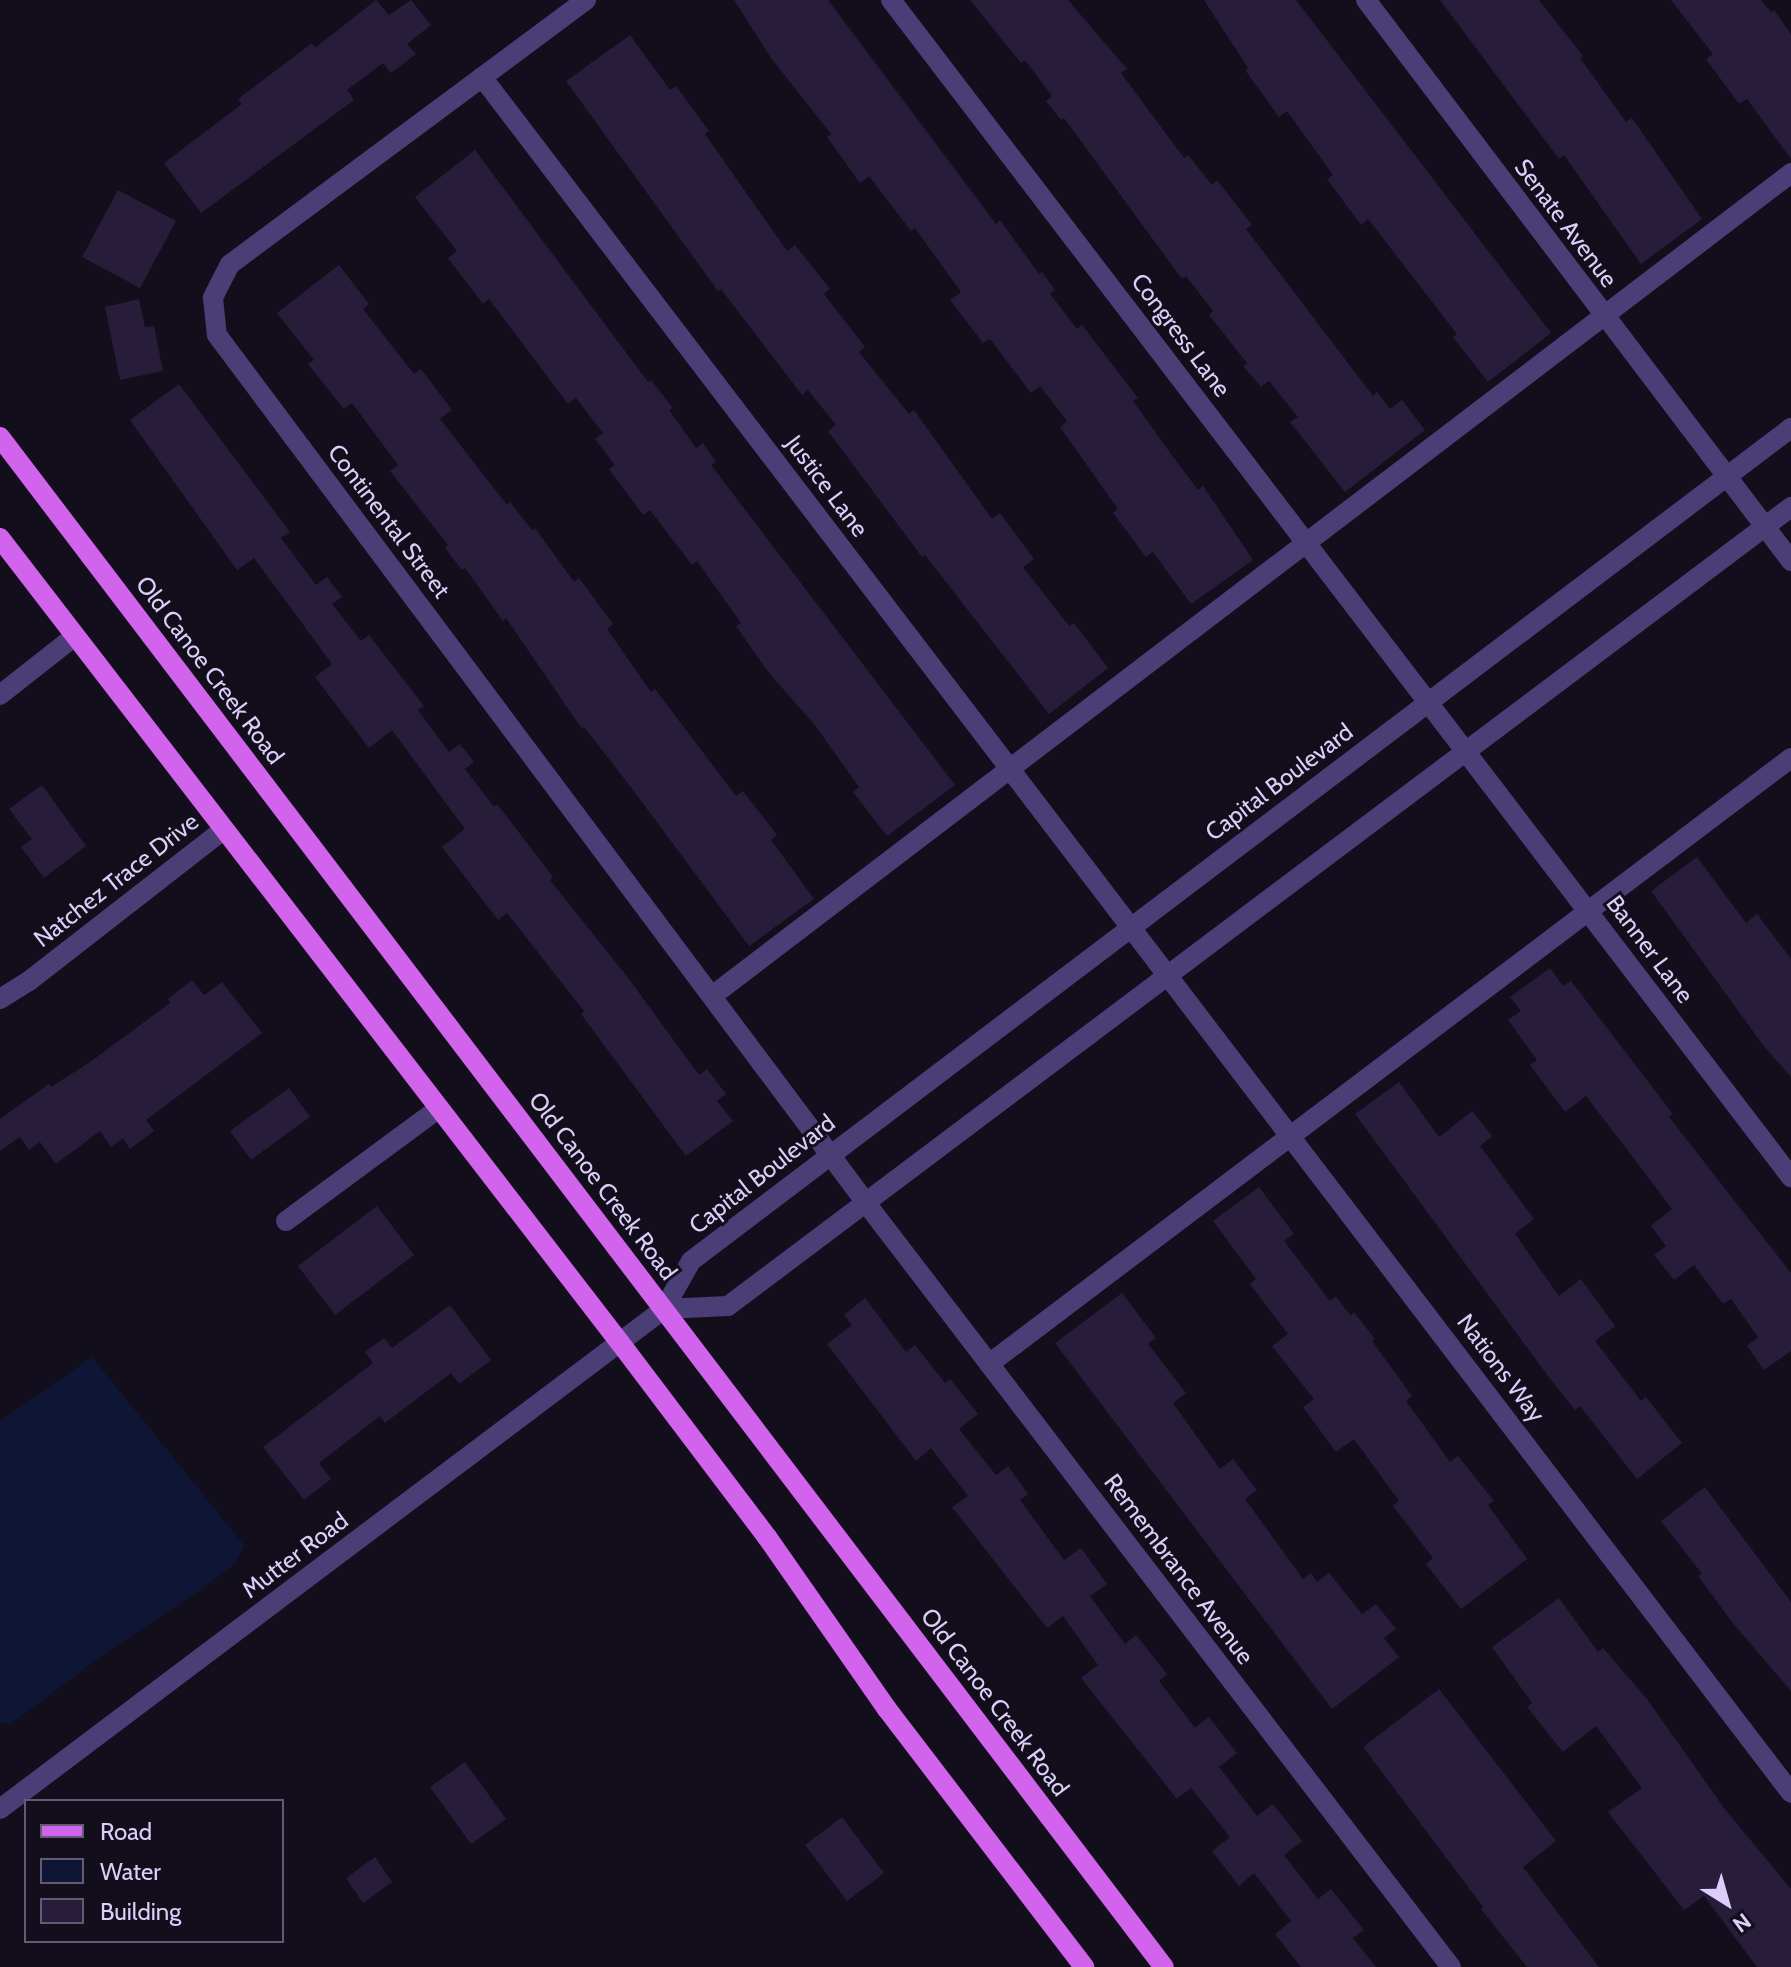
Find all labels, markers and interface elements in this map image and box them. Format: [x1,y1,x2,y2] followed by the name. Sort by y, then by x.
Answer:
[1509,153,1623,293] street label: Senate Avenue
[1125,268,1237,402] street label: Congress Lane
[780,430,874,542] street label: Justice Lane
[322,438,456,604] street label: Continental Street
[130,570,290,770] street label: Old Canoe Creek Road
[1200,717,1358,847] street label: Capital Boulevard
[28,807,204,953] street label: Natchez Trace Drive
[1600,890,1700,1008] street label: Banner Lane
[523,1086,683,1286] street label: Old Canoe Creek Road
[683,1108,841,1240] street label: Capital Boulevard
[1451,1308,1551,1428] street label: Nations Way
[1098,1468,1260,1670] street label: Remembrance Avenue
[236,1506,354,1604] street label: Mutter Road
[915,1602,1075,1802] street label: Old Canoe Creek Road
[24,1799,284,1943] legend
[100,1817,152,1846] text: Road
[100,1857,161,1886] text: Water
[1687,1863,1767,1943] north arrow
[100,1897,181,1926] text: Building
[1727,1907,1756,1938] text: N

